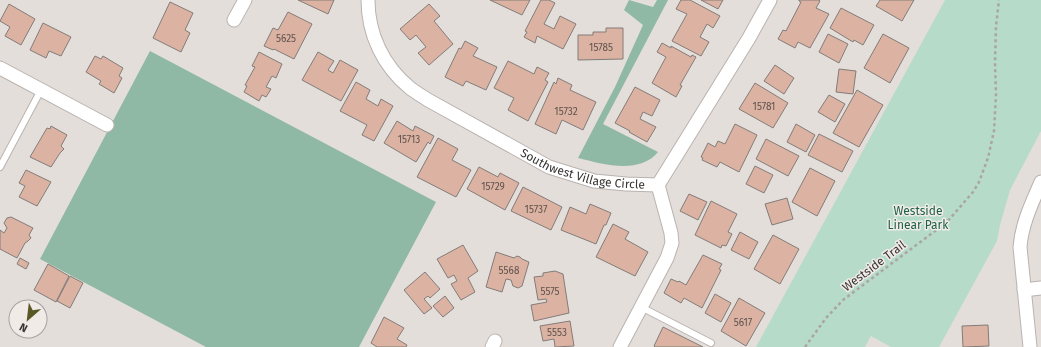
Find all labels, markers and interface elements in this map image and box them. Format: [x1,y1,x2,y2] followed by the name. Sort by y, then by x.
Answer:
[276,33,296,45] house number: 5625
[589,42,613,54] house number: 15785
[753,101,775,113] house number: 15781
[554,106,578,118] house number: 15732
[398,134,420,146] house number: 15713
[518,146,645,192] street label: Southwest Village Circle
[481,181,505,193] house number: 15729
[525,204,548,216] house number: 15737
[888,204,949,232] park label: Westside Linear Park
[840,237,909,294] street label: Westside Trail
[499,265,520,277] house number: 5568
[540,286,560,298] house number: 5575
[8,299,48,339] north arrow
[734,317,753,329] house number: 5617
[17,320,30,335] text: N
[547,327,567,339] house number: 5553

